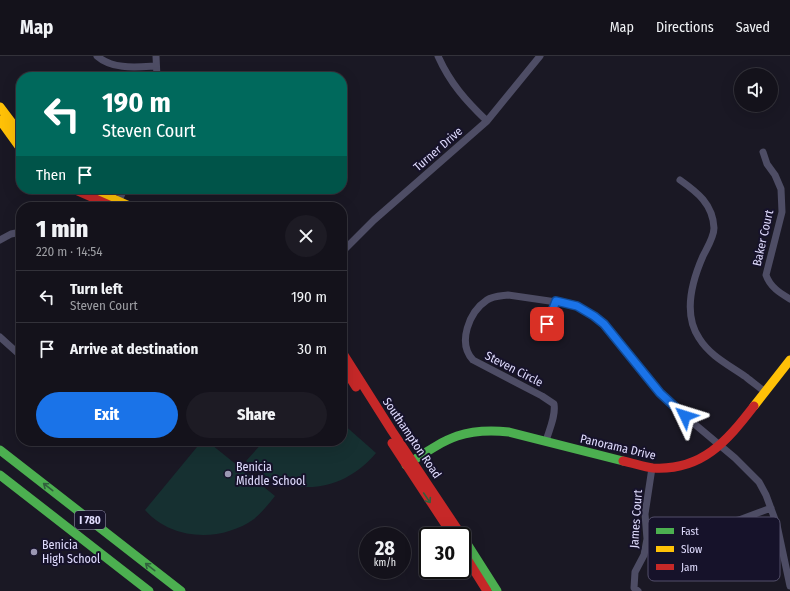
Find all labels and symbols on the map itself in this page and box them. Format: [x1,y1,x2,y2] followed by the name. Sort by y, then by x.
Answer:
[411,124,465,174] street label: Turner Drive
[750,208,776,268] street label: Baker Court
[530,307,564,341] pin
[483,348,545,390] street label: Steven Circle
[380,395,444,481] street label: Southampton Road
[664,395,706,437] position arrow
[579,431,657,463] street label: Panorama Drive
[236,460,305,488] place label: Benicia Middle School
[223,469,233,479] marker: Benicia Middle School
[42,483,53,491] one-way arrow
[627,489,645,549] street label: James Court
[423,492,431,503] one-way arrow
[75,511,105,529] road number: I 780
[648,517,780,581] legend
[681,525,699,538] text: Fast
[419,527,471,579] speed limit sign: 30
[42,538,100,566] place label: Benicia High School
[681,543,702,556] text: Slow
[29,547,39,557] marker: Benicia High School
[681,561,698,574] text: Jam
[145,563,156,571] one-way arrow

